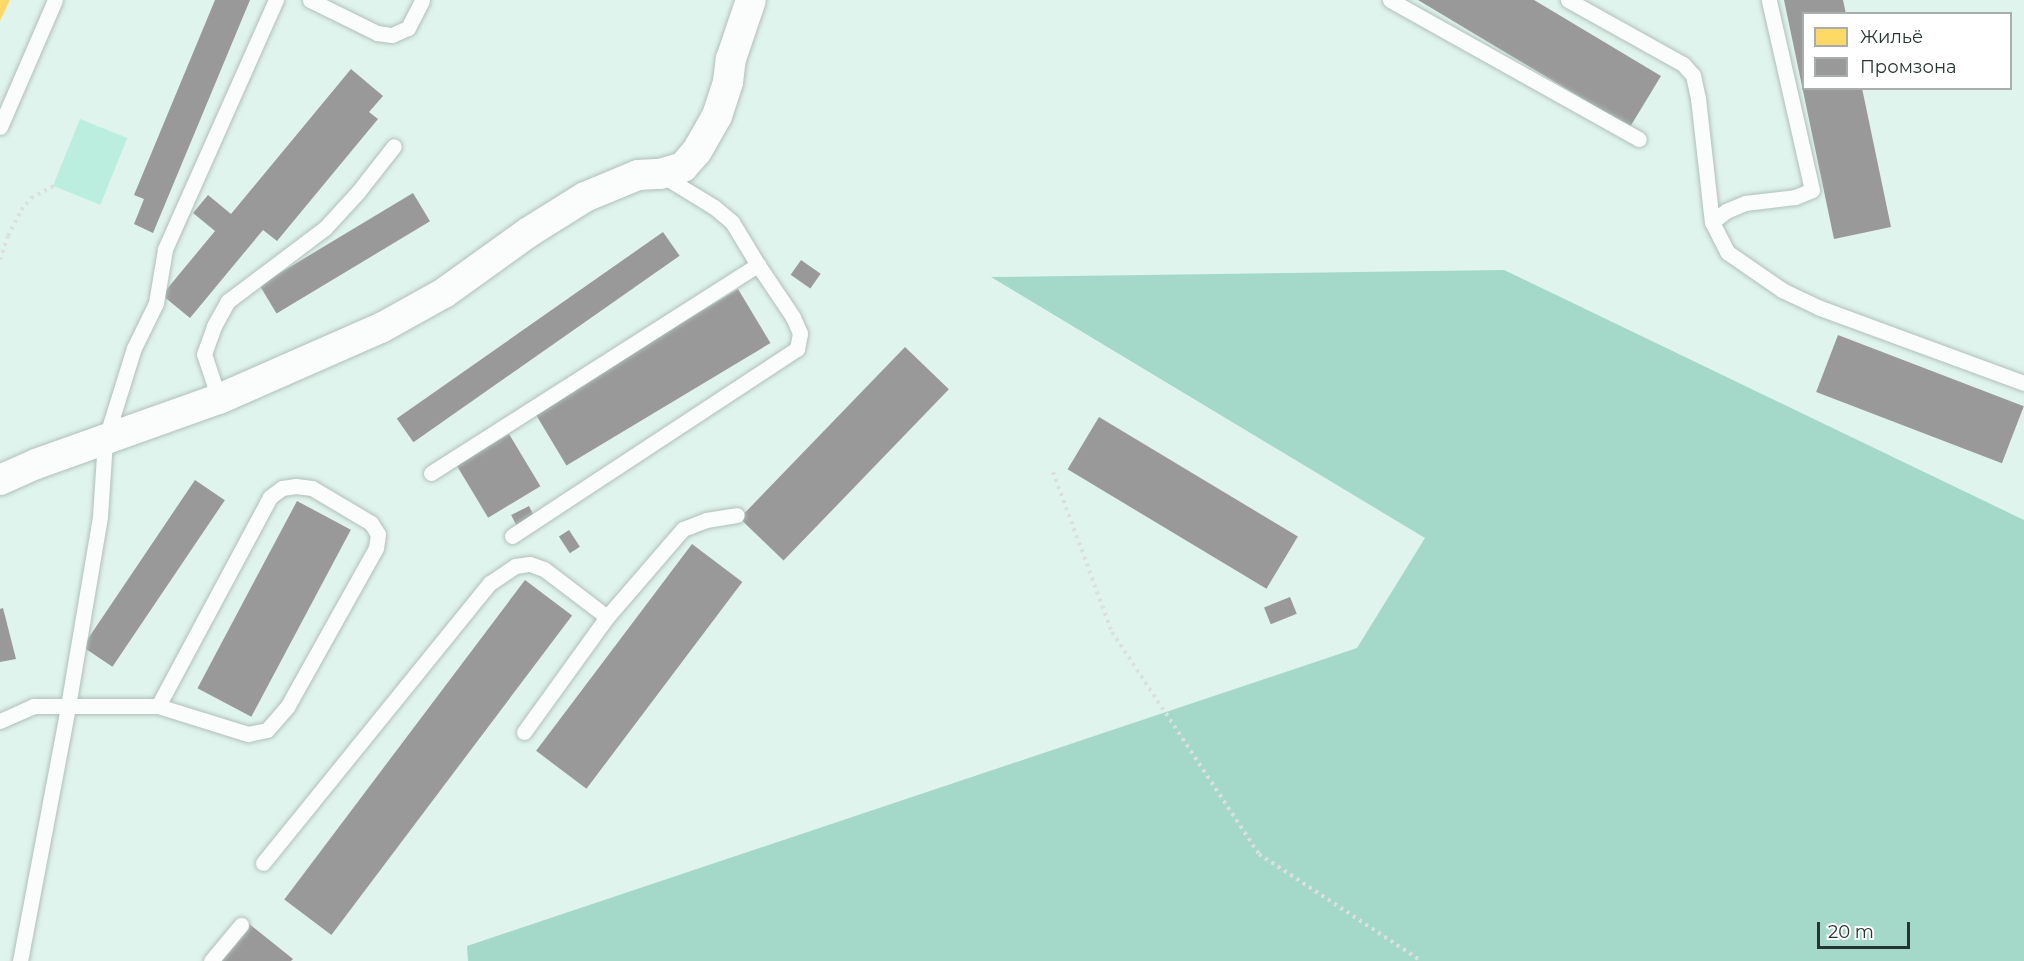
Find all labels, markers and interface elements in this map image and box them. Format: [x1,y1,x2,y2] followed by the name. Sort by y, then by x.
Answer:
[1802,12,2012,90] legend
[1860,26,1923,48] text: Жильё
[1860,56,1957,78] text: Промзона
[1820,910,1913,948] scale bar
[1828,921,1874,943] text: 20 m

